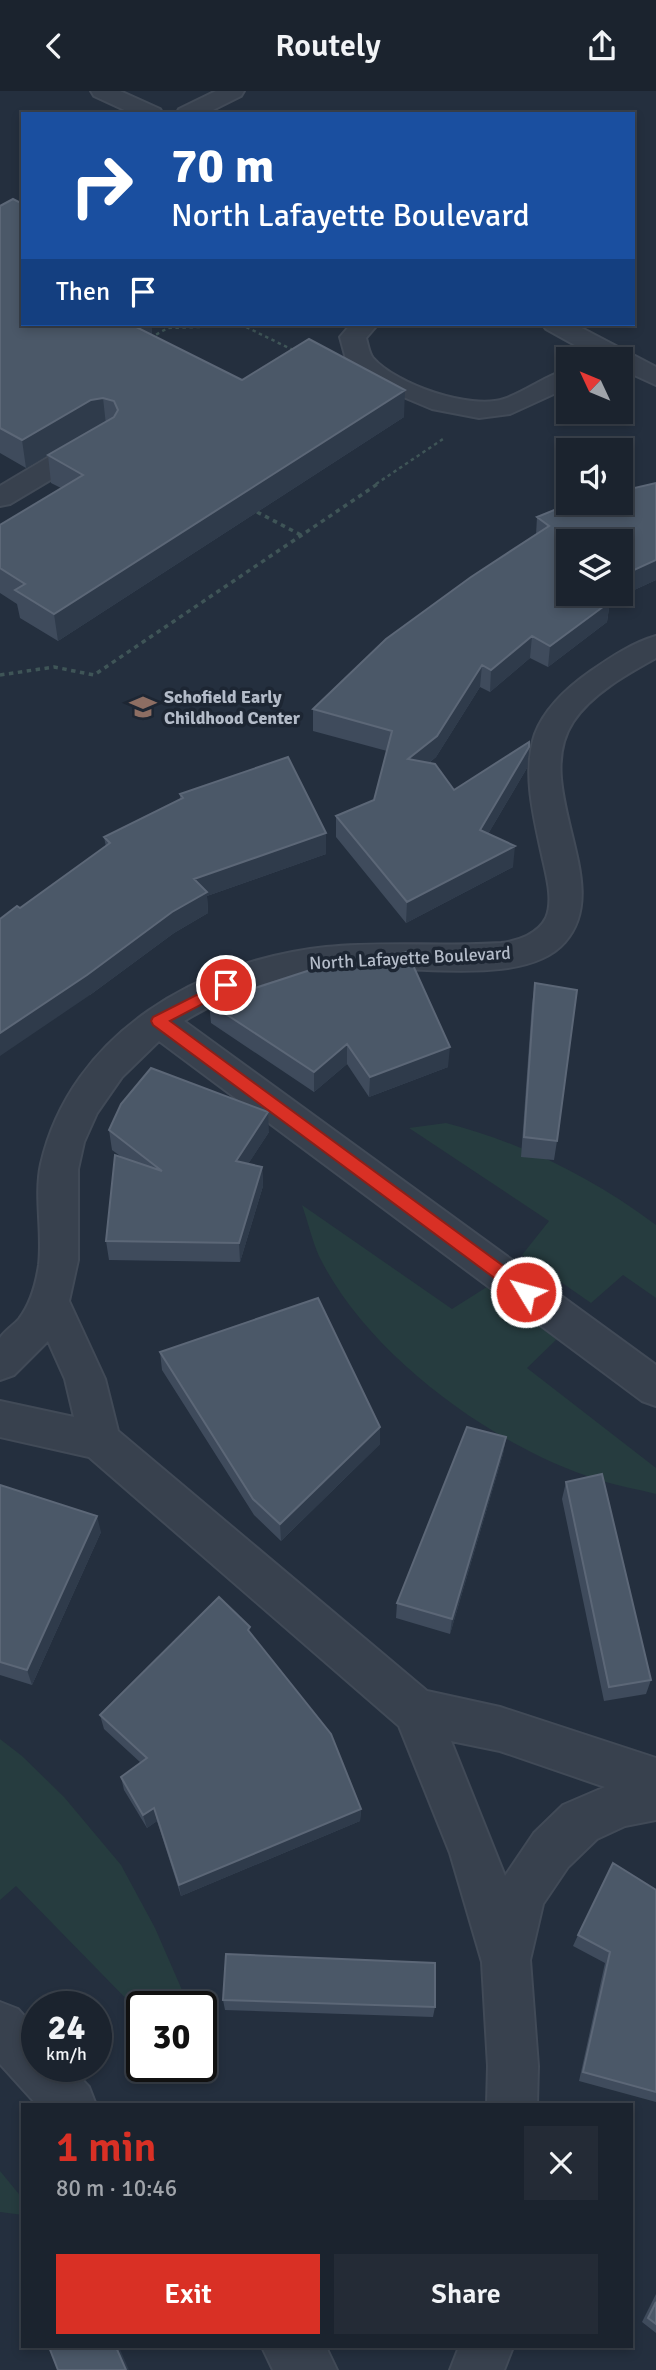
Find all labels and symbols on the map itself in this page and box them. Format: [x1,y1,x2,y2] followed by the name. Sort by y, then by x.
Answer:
[556,347,634,423] north arrow
[164,686,301,729] place label: Schofield Early Childhood Center
[128,692,158,722] school or university icon: Schofield Early Childhood Center
[309,942,511,974] street label: North Lafayette Boulevard
[196,955,256,1015] pin
[489,1255,563,1329] position arrow
[126,1991,217,2082] speed limit sign: 30

